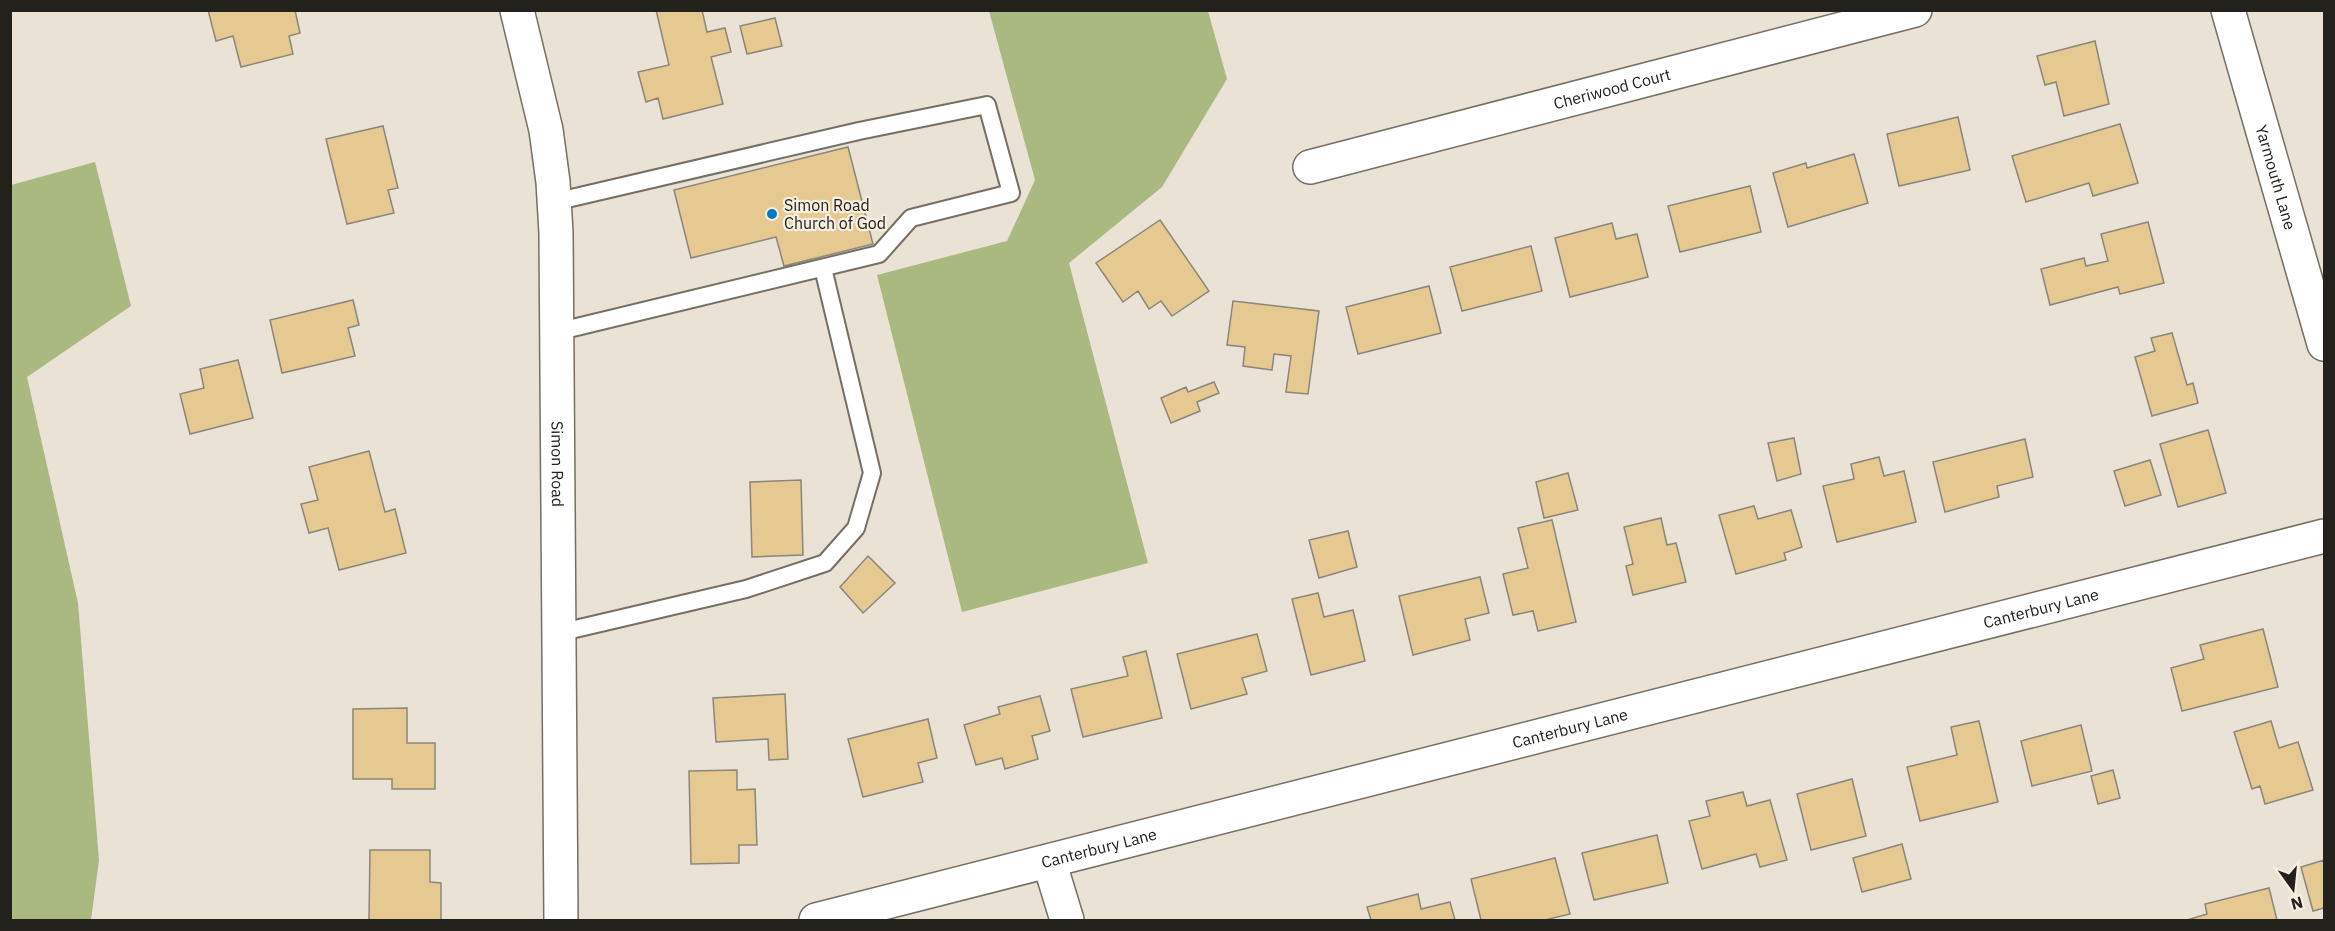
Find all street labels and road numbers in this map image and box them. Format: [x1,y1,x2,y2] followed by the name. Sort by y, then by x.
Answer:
[1551,64,1673,113] street label: Cheriwood Court
[2252,123,2301,232] street label: Yarmouth Lane
[547,421,568,507] street label: Simon Road
[1981,584,2101,632] street label: Canterbury Lane
[1510,704,1630,752] street label: Canterbury Lane
[1039,824,1159,872] street label: Canterbury Lane

